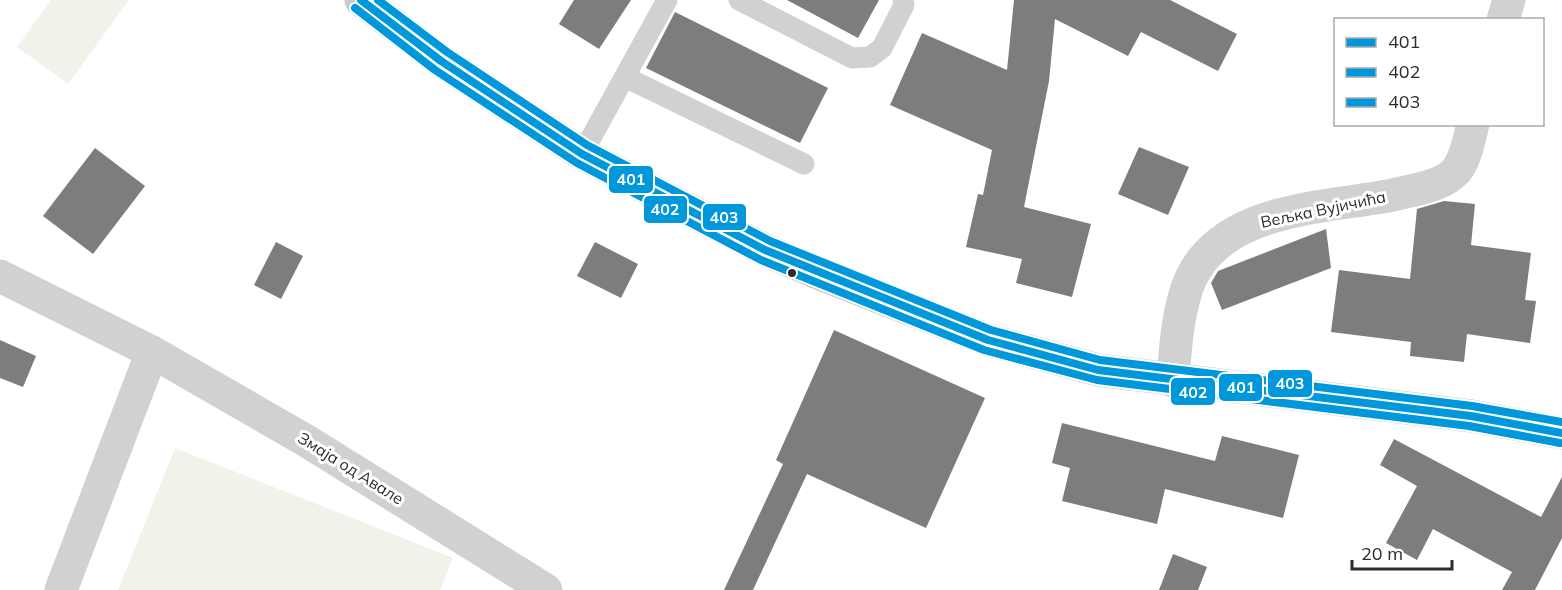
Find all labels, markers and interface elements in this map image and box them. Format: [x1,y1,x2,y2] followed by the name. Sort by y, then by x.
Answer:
[1334,18,1544,126] legend
[1388,30,1420,53] text: 401
[1388,60,1420,83] text: 402
[1388,90,1420,113] text: 403
[608,165,654,194] line badge: 401
[617,169,645,189] text: 401
[1259,186,1387,232] street label: Вељка Вујичића
[643,195,688,224] line badge: 402
[651,199,679,219] text: 402
[702,203,747,231] line badge: 403
[710,207,738,227] text: 403
[786,267,798,279] unlabelled marker
[1267,369,1313,398] line badge: 403
[1218,373,1263,402] line badge: 401
[1276,373,1304,393] text: 403
[1170,377,1216,406] line badge: 402
[1227,377,1255,397] text: 401
[1179,382,1207,402] text: 402
[294,428,408,509] street label: Змаја од Авале
[1352,533,1452,571] scale bar
[1361,542,1403,565] text: 20 m

